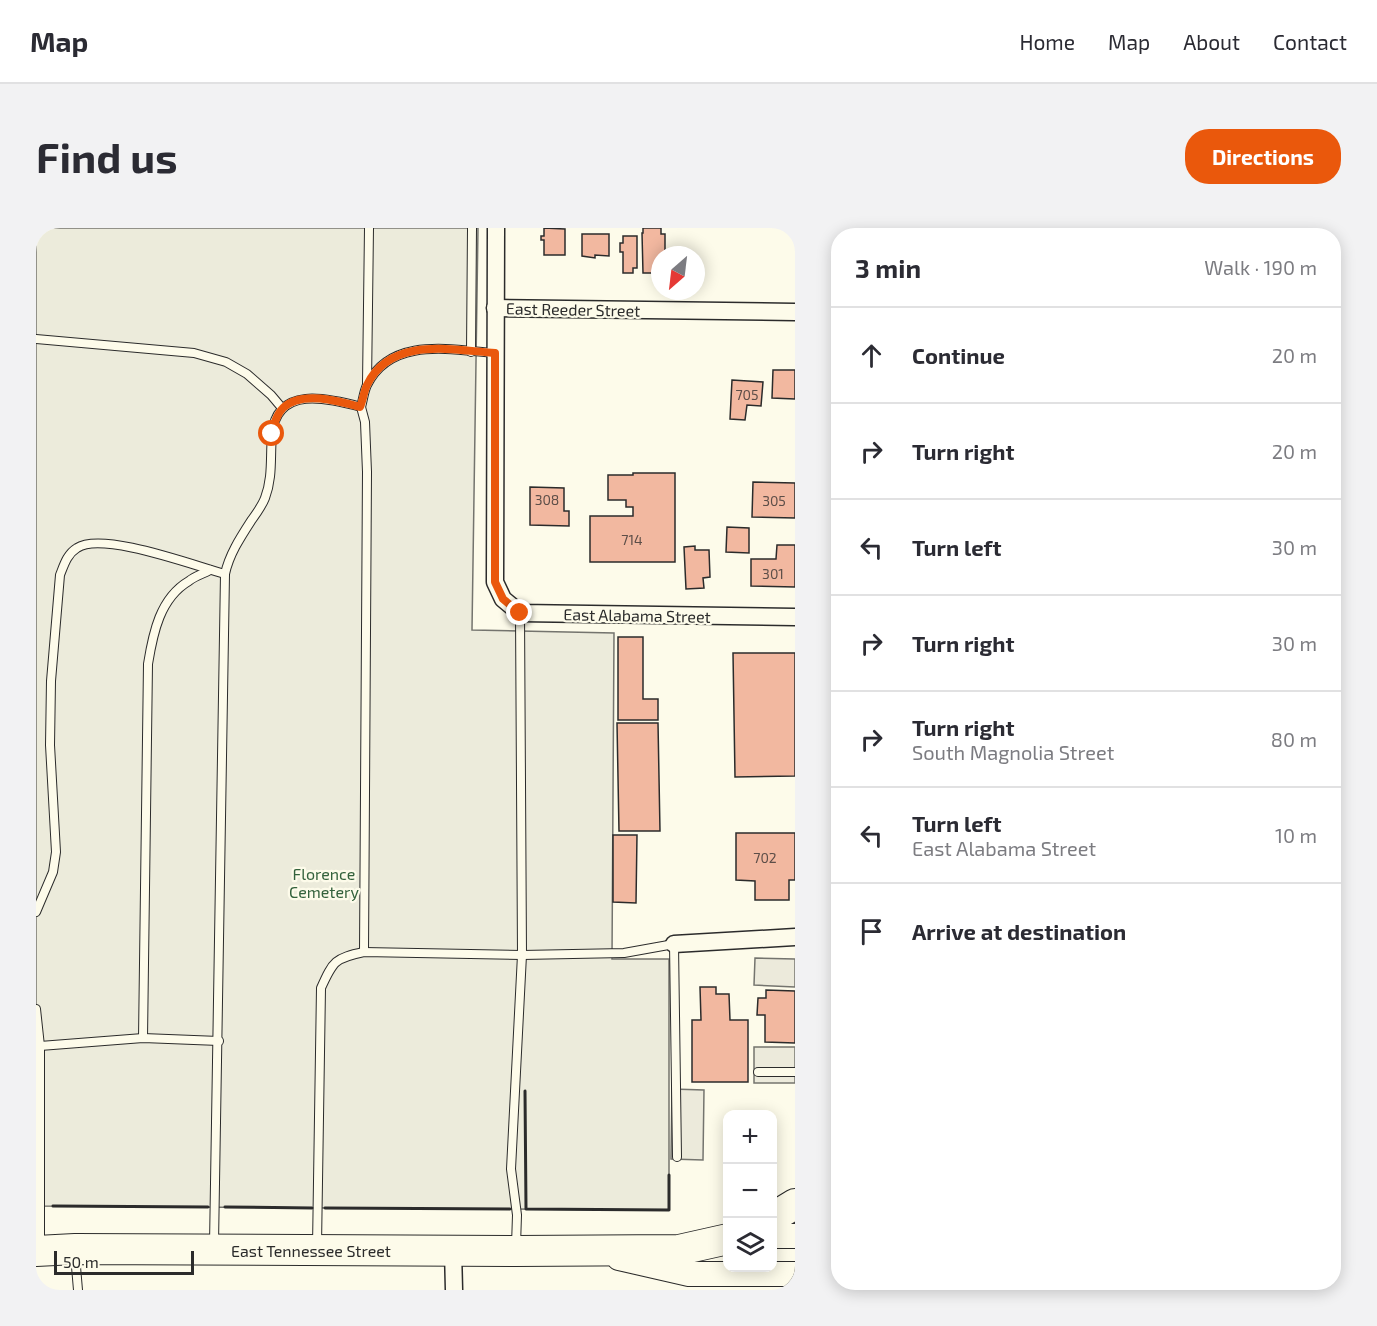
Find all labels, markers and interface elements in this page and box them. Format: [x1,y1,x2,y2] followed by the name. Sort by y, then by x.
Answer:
[30,24,88,58] text: Map
[1019,29,1075,54] text: Home
[1108,29,1150,54] text: Map
[1183,29,1240,54] text: About
[1273,29,1347,54] text: Contact
[1185,129,1341,184] button: Directions
[36,131,178,181] text: Find us
[651,246,705,300] north arrow
[855,252,921,283] text: 3 min
[1204,255,1317,279] text: Walk · 190 m
[506,298,640,320] street label: East Reeder Street
[855,339,888,372] icon: ahead
[912,342,1005,368] text: Continue
[1272,343,1317,367] text: 20 m
[735,386,759,403] house number: 705
[258,420,284,446] route start
[855,435,888,468] icon: right
[912,438,1014,464] text: Turn right
[1272,439,1317,463] text: 20 m
[535,491,559,508] house number: 308
[762,492,786,509] house number: 305
[621,531,643,548] house number: 714
[855,531,888,564] icon: left
[912,534,1001,560] text: Turn left
[1272,535,1317,559] text: 30 m
[762,565,784,582] house number: 301
[506,599,532,625] route end
[563,604,711,626] street label: East Alabama Street
[855,627,888,660] icon: right
[912,630,1014,656] text: Turn right
[1272,631,1317,655] text: 30 m
[912,714,1014,740] text: Turn right
[855,723,888,756] icon: right
[1271,727,1317,751] text: 80 m
[912,740,1114,764] text: South Magnolia Street
[912,810,1001,836] text: Turn left
[855,819,888,852] icon: left
[1275,823,1317,847] text: 10 m
[912,836,1096,860] text: East Alabama Street
[753,849,777,866] house number: 702
[289,864,359,901] park label: Florence Cemetery
[855,915,888,948] icon: arrive
[912,918,1126,944] text: Arrive at destination
[723,1110,777,1272] map controls
[723,1110,777,1164] button: +
[723,1164,777,1218] button: −
[723,1218,777,1272] button: layers
[231,1241,391,1260] street label: East Tennessee Street
[54,1248,194,1276] scale bar
[63,1252,99,1271] text: 50 m

